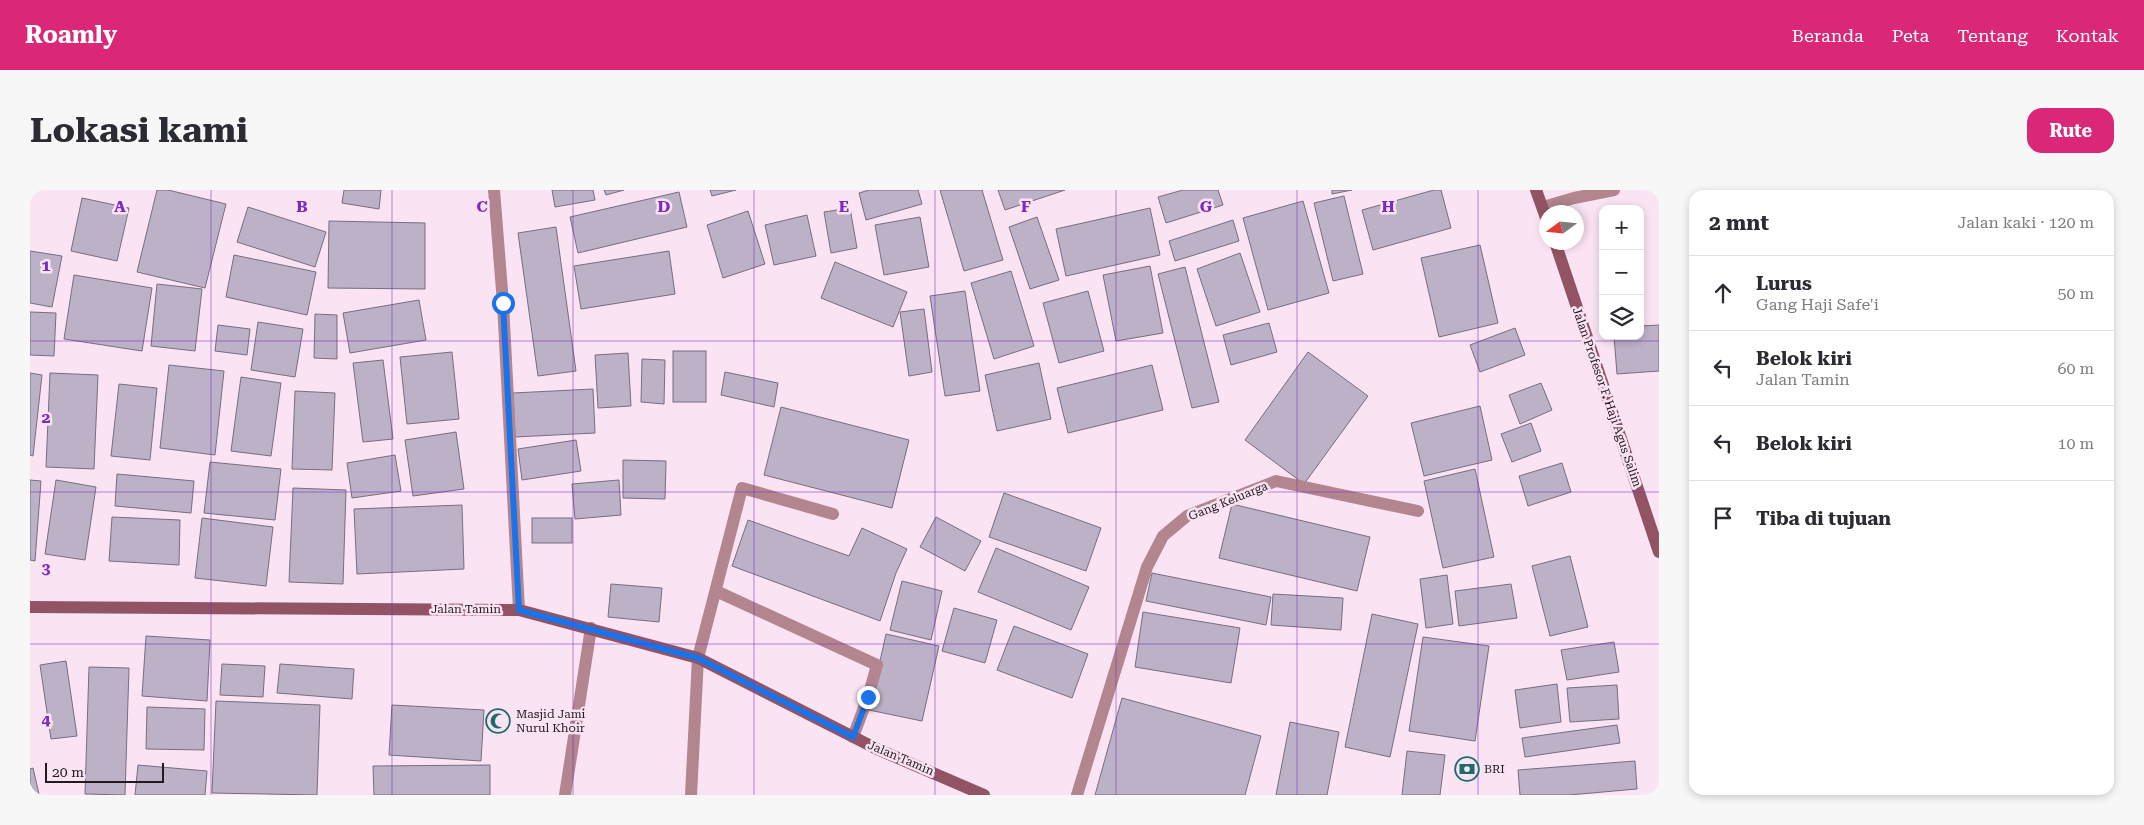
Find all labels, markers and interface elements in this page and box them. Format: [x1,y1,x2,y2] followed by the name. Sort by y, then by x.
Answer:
[25,21,117,49] text: Roamly
[1792,25,1864,46] text: Beranda
[1892,25,1929,46] text: Peta
[1957,25,2028,46] text: Tentang
[2056,25,2119,46] text: Kontak
[2027,108,2114,153] button: Rute
[30,110,248,151] text: Lokasi kami
[114,197,126,216] text: A
[296,197,308,216] text: B
[476,197,488,216] text: C
[658,197,671,216] text: D
[839,197,849,216] text: E
[1021,197,1031,216] text: F
[1200,197,1213,216] text: G
[1381,197,1395,216] text: H
[1539,205,1584,250] north arrow
[1599,205,1644,340] map controls
[1599,205,1644,250] button: +
[1709,211,1769,235] text: 2 mnt
[1958,213,2094,232] text: Jalan kaki · 120 m
[1599,250,1644,295] button: −
[42,256,51,275] text: 1
[1756,272,1812,295] text: Lurus
[1709,279,1737,307] icon: ahead
[2057,284,2094,303] text: 50 m
[492,292,515,315] route start
[1599,295,1644,340] button: layers
[1756,295,1879,314] text: Gang Haji Safe'i
[1570,305,1644,489] street label: Jalan Profesor F. Haji Agus Salim
[1756,347,1852,370] text: Belok kiri
[1709,354,1737,382] icon: left
[2057,359,2094,378] text: 60 m
[1756,370,1850,389] text: Jalan Tamin
[42,408,51,427] text: 2
[1709,429,1737,457] icon: left
[1756,432,1852,455] text: Belok kiri
[2057,434,2094,453] text: 10 m
[1186,479,1270,523] street label: Gang Keluarga
[1709,504,1737,532] icon: arrive
[1756,507,1891,530] text: Tiba di tujuan
[42,559,51,578] text: 3
[431,602,501,616] street label: Jalan Tamin
[857,686,880,709] route end
[516,707,586,735] place label: Masjid Jami Nurul Khoir
[485,708,511,734] mosque icon: Masjid Jami Nurul Khoir
[42,710,51,729] text: 4
[866,738,936,778] street label: Jalan Tamin
[1454,756,1480,782] bank icon: BRI
[45,760,164,783] scale bar
[1484,762,1505,776] place label: BRI
[52,764,84,780] text: 20 m

